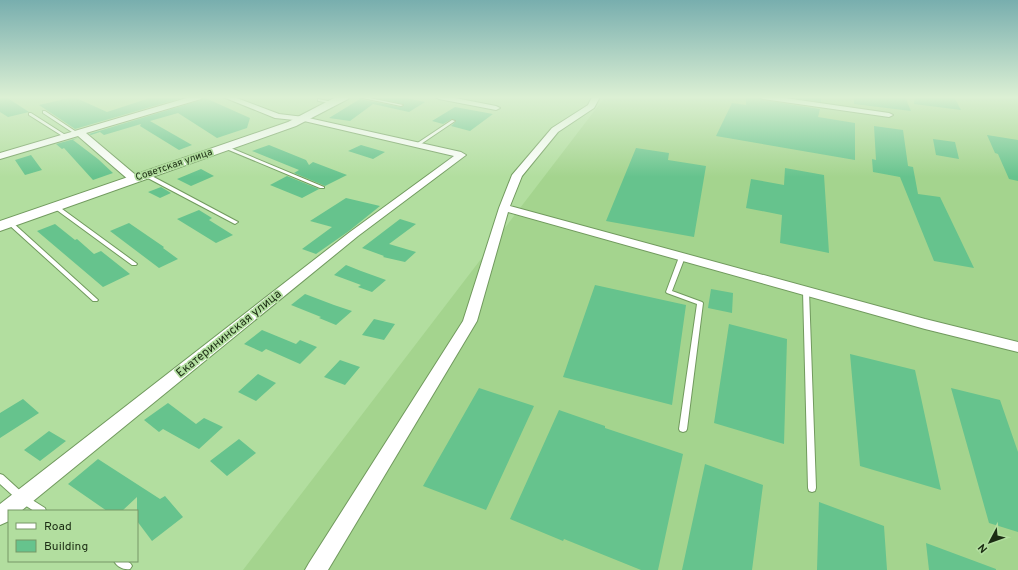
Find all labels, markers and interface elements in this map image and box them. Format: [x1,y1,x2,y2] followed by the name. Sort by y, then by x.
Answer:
[134,146,214,184] street label: Советская улица
[173,287,285,381] street label: Екатерининская улица
[8,510,138,562] legend
[44,519,72,535] text: Road
[970,522,1010,562] north arrow
[44,539,88,555] text: Building
[975,540,991,555] text: N

